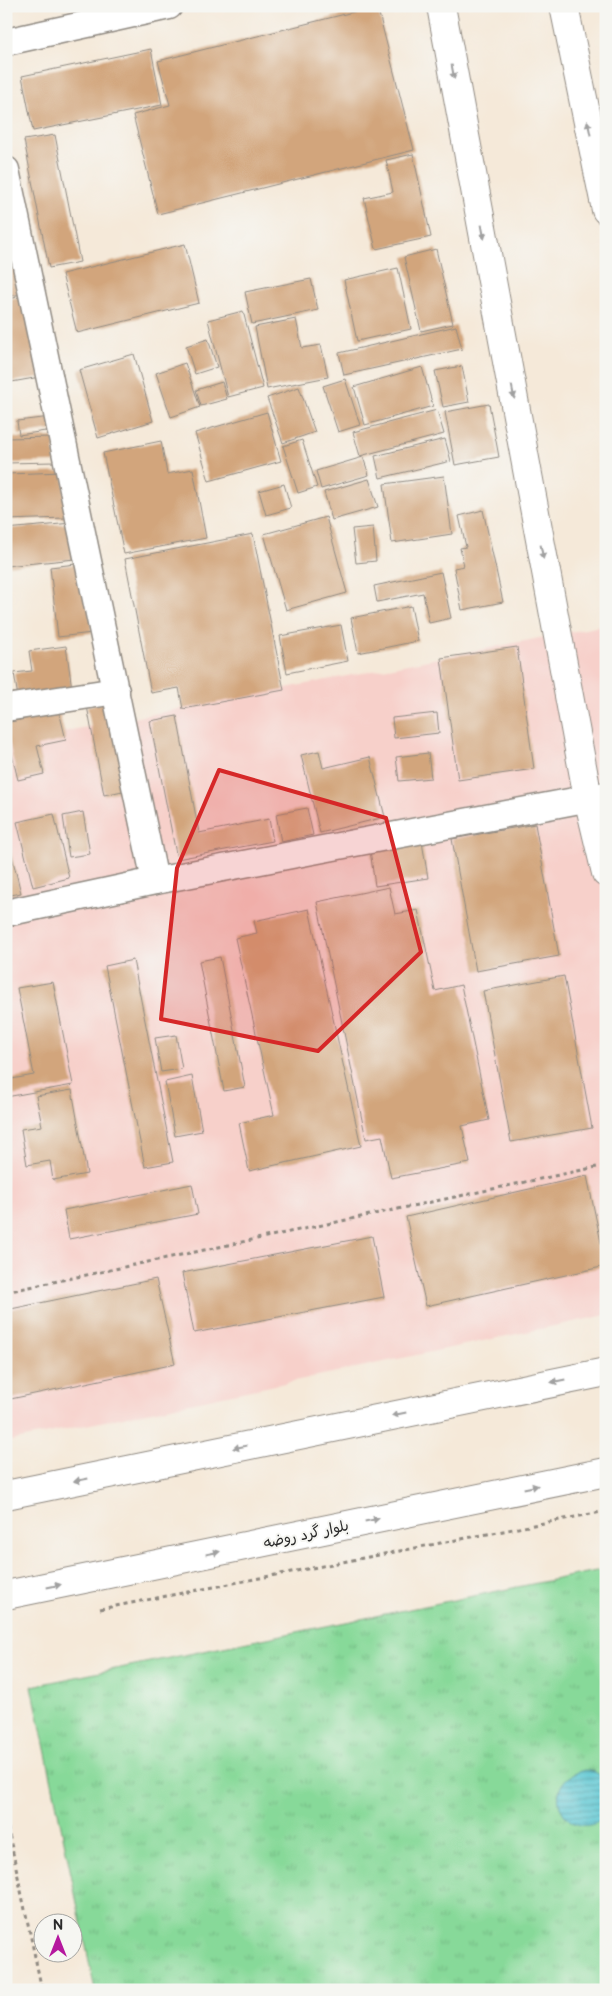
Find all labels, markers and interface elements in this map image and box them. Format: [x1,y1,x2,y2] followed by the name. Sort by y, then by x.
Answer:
[450,65,458,81] one-way arrow
[585,120,593,135] one-way arrow
[480,224,488,240] one-way arrow
[509,384,517,400] one-way arrow
[539,544,547,560] one-way arrow
[550,1378,566,1386] one-way arrow
[391,1410,406,1418] one-way arrow
[232,1443,247,1451] one-way arrow
[73,1476,88,1484] one-way arrow
[524,1483,539,1491] one-way arrow
[262,1516,350,1553] street label: بلوار گرد روضه
[365,1516,380,1524] one-way arrow
[206,1549,221,1557] one-way arrow
[46,1581,62,1589] one-way arrow
[32,1914,82,1964] north arrow
[53,1917,63,1934] text: N

